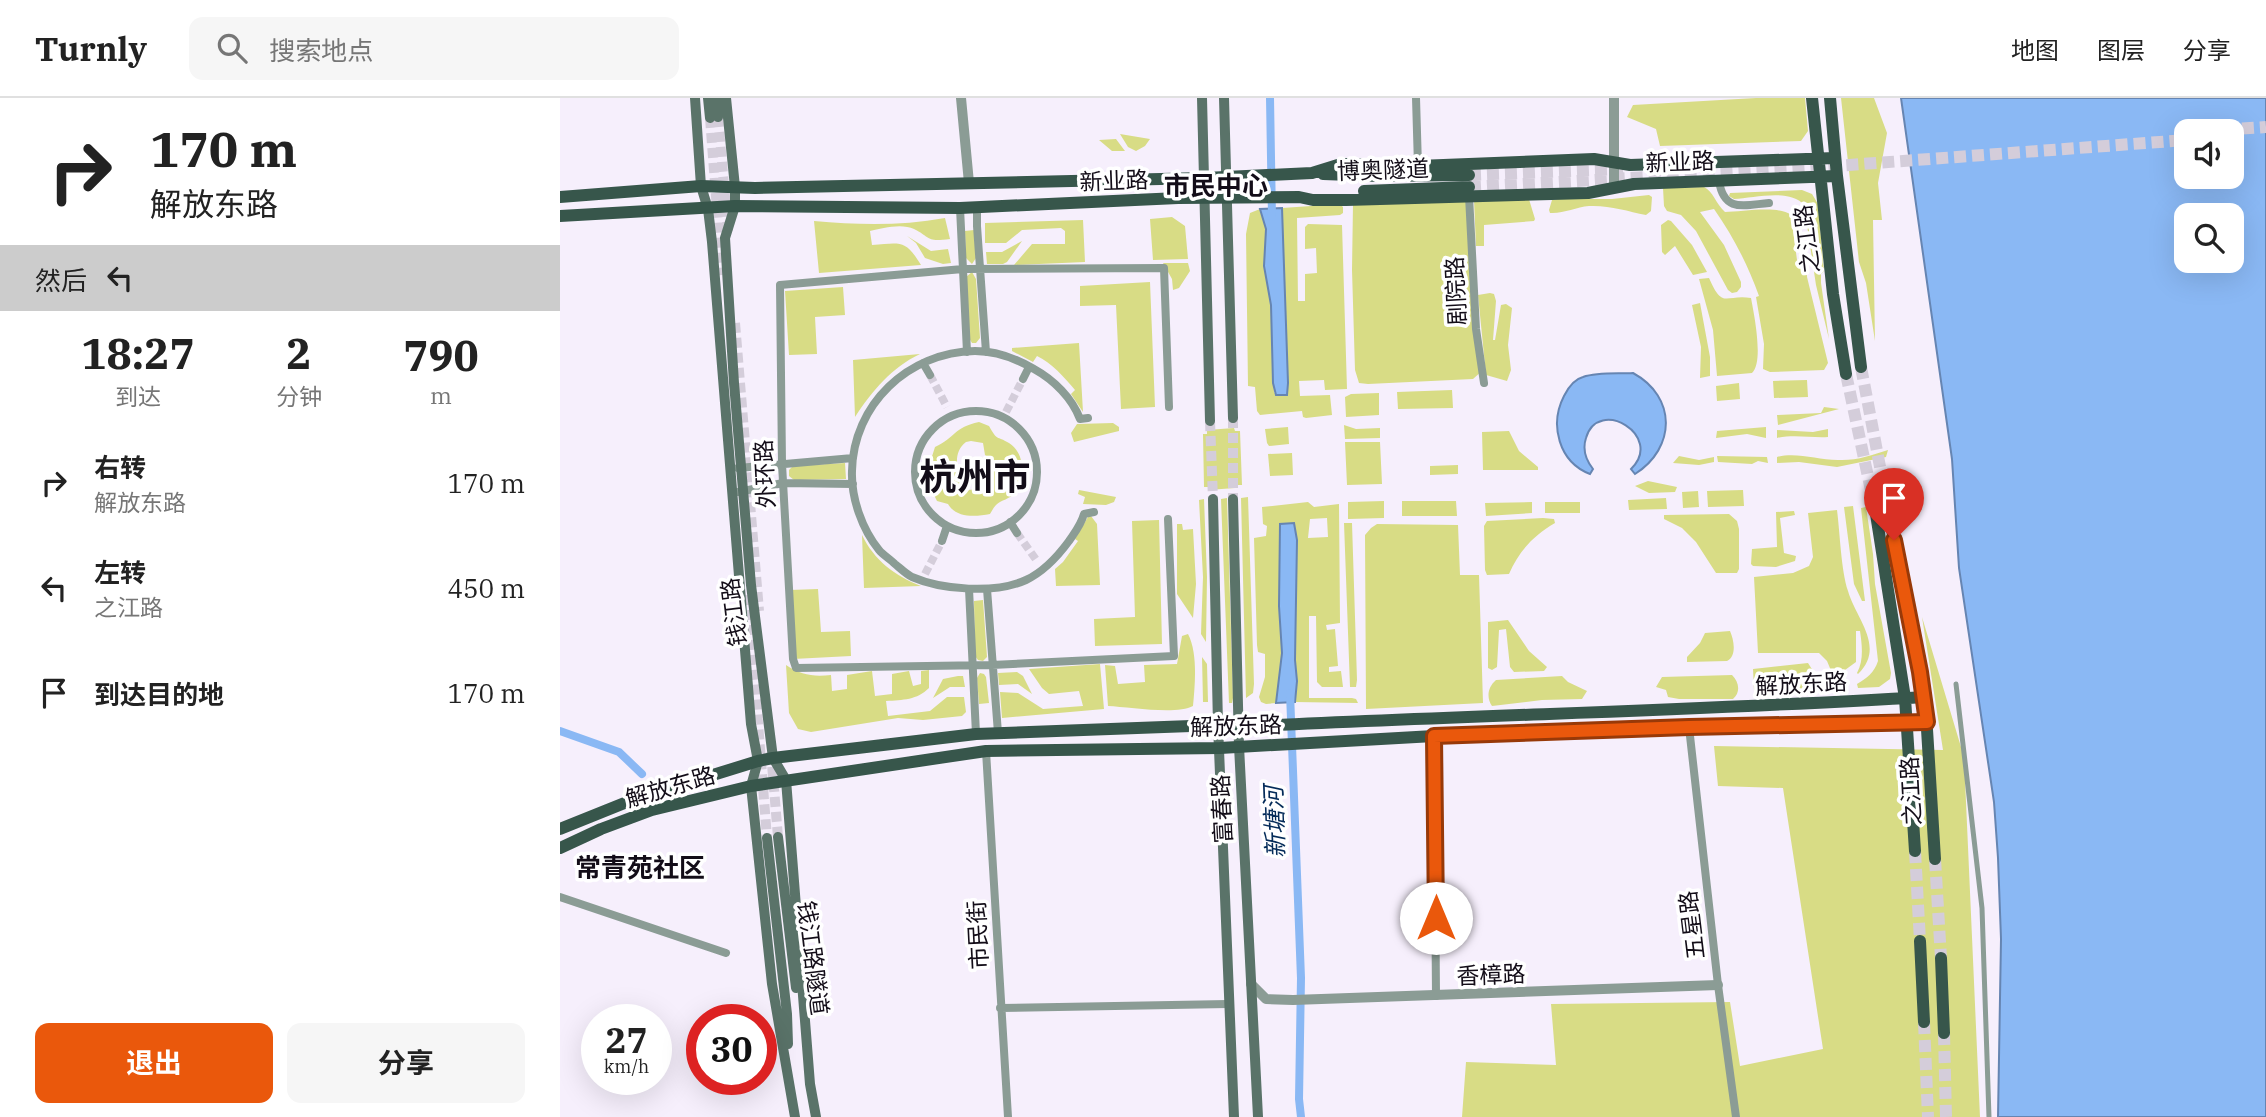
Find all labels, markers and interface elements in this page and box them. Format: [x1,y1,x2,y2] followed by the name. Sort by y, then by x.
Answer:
[189,17,679,80] search box
[35,27,147,70] text: Turnly
[213,29,251,67] icon: search
[269,33,373,67] text: 搜索地点
[2011,34,2059,66] text: 地图
[2097,34,2145,66] text: 图层
[2183,34,2231,66] text: 分享
[150,117,297,180] text: 170 m
[2174,119,2244,273] map controls
[2174,119,2244,189] button: sound
[35,126,126,217] icon: right
[1645,145,1715,177] street label: 新业路
[1337,152,1429,186] street label: 博奥隧道
[1079,164,1149,196] street label: 新业路
[1164,168,1268,202] district label: 市民中心
[150,183,278,225] text: 解放东路
[1787,203,1825,275] street label: 之江路
[2174,203,2244,273] button: search
[1438,256,1472,326] street label: 剧院路
[101,259,139,297] icon: left
[35,263,87,297] text: 然后
[81,326,195,381] text: 18:27
[286,326,312,381] text: 2
[403,328,479,383] text: 790
[430,380,452,410] text: m
[115,381,161,411] text: 到达
[276,381,322,411] text: 分钟
[747,439,781,509] street label: 外环路
[94,450,146,484] text: 右转
[920,452,1031,500] district label: 杭州市
[35,464,73,502] icon: right
[447,466,525,500] text: 170 m
[1864,468,1924,540] pin
[1875,479,1913,517] icon: arrive
[94,487,186,517] text: 解放东路
[94,555,146,589] text: 左转
[35,569,73,607] icon: left
[447,571,525,605] text: 450 m
[714,576,752,648] street label: 钱江路
[94,592,163,622] text: 之江路
[1754,666,1848,700] street label: 解放东路
[35,674,73,712] icon: arrive
[447,676,525,710] text: 170 m
[94,677,224,711] text: 到达目的地
[1190,708,1282,742] street label: 解放东路
[1893,756,1927,826] street label: 之江路
[622,759,718,813] street label: 解放东路
[1204,774,1238,844] street label: 富春路
[1257,781,1291,859] water label: 新塘河
[575,850,705,884] district label: 常青苑社区
[1399,881,1473,955] position arrow
[1672,889,1710,961] street label: 五星路
[792,899,836,1017] street label: 钱江路隧道
[960,900,994,970] street label: 市民街
[1456,958,1526,990] street label: 香樟路
[686,1004,777,1095] speed limit sign: 30
[605,1017,648,1063] text: 27
[35,1023,273,1103] button: 退出
[287,1023,525,1103] button: 分享
[604,1055,649,1078] text: km/h

